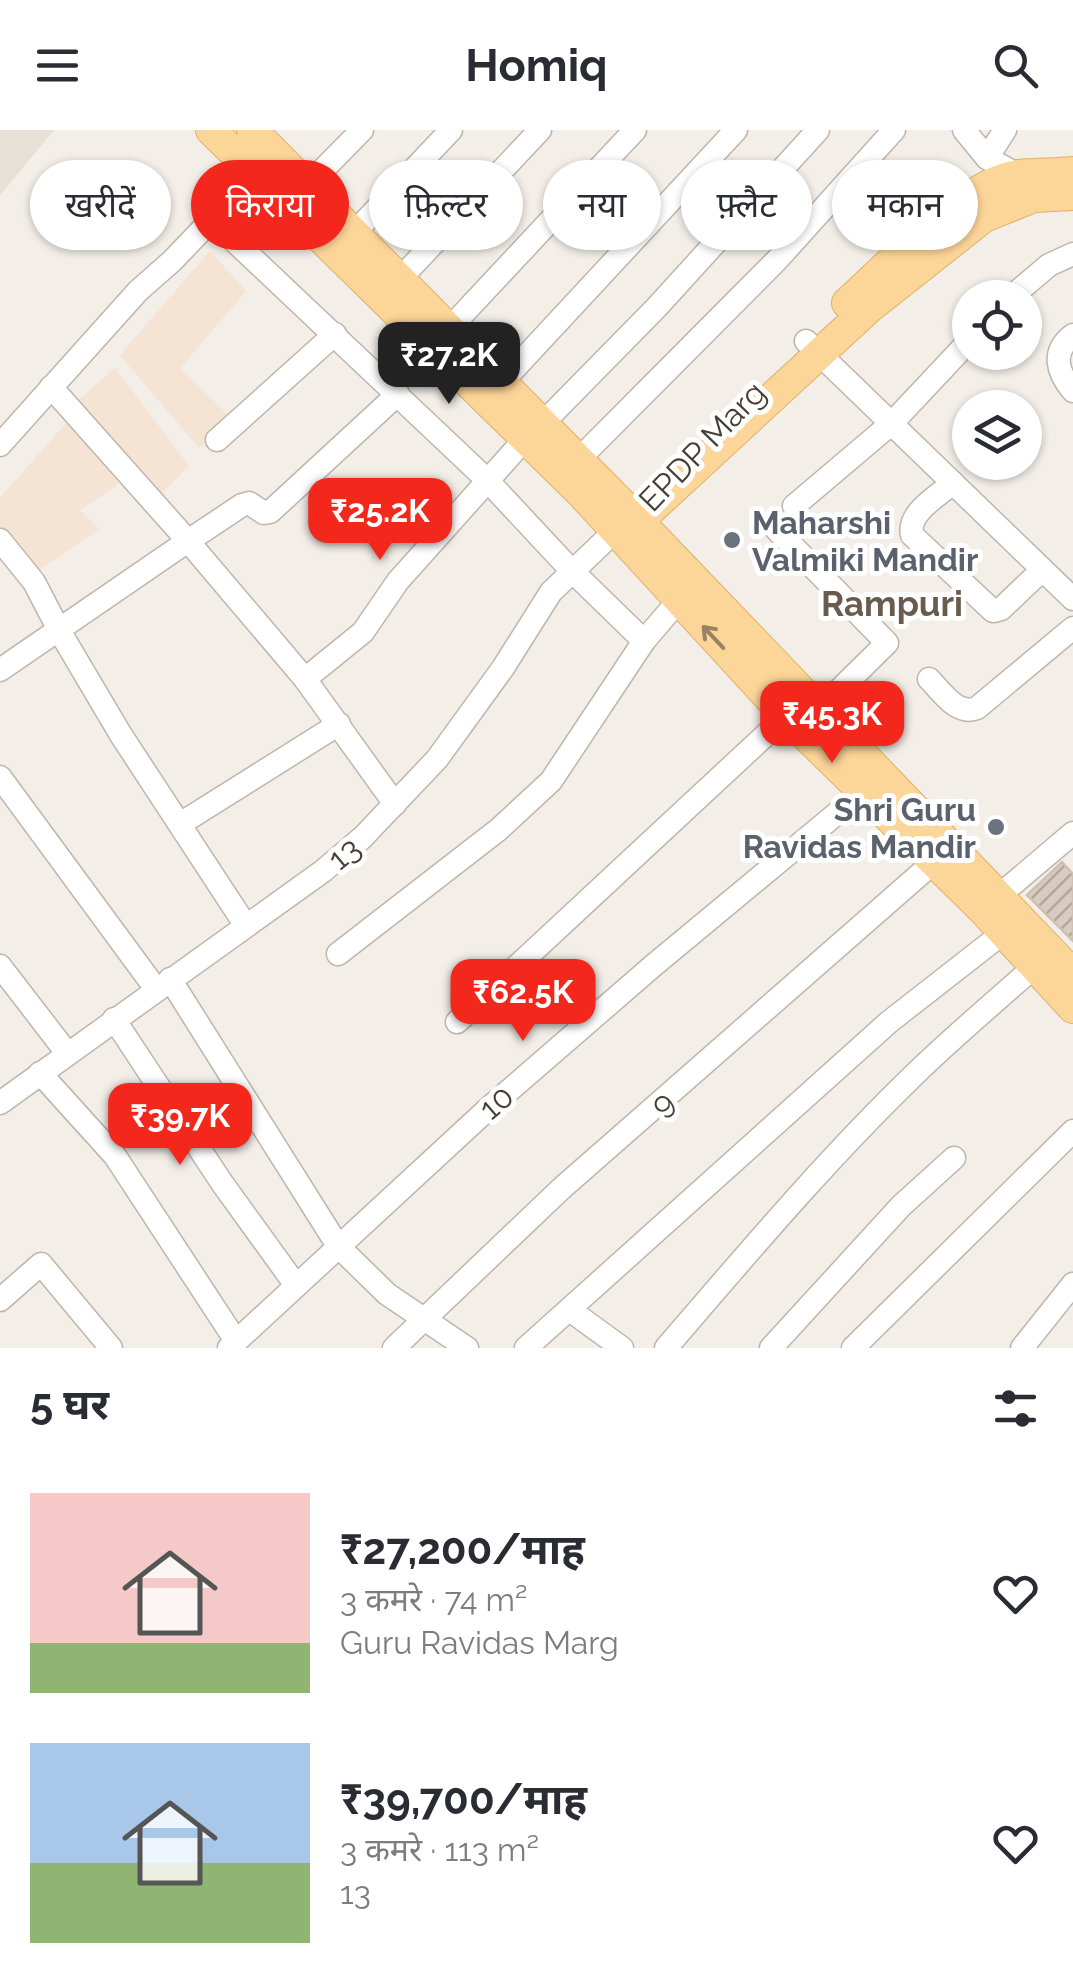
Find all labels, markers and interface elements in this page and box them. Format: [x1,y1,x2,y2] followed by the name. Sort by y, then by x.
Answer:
[30,38,85,93] icon: menu
[988,38,1043,93] icon: search
[465,39,608,92] text: Homiq
[30,160,171,250] chip: खरीदें
[191,160,349,250] chip: किराया
[369,160,523,250] chip: फ़िल्टर
[543,160,661,250] chip: नया
[681,160,812,250] chip: फ़्लैट
[832,160,978,250] chip: मकान
[952,280,1042,480] map controls
[952,280,1042,370] button: locate
[368,322,530,407] pin: ₹27.2K
[400,336,498,373] text: ₹27.2K
[631,374,773,518] street label: EPDP Marg
[952,390,1042,480] button: layers
[299,478,461,563] pin: ₹25.2K
[330,492,430,529] text: ₹25.2K
[752,504,978,578] place label: Maharshi Valmiki Mandir
[721,529,743,551] marker: Maharshi Valmiki Mandir
[821,583,963,624] district label: Rampuri
[701,625,725,649] one-way arrow
[751,681,913,766] pin: ₹45.3K
[782,695,882,732] text: ₹45.3K
[743,791,976,865] place label: Shri Guru Ravidas Mandir
[985,816,1007,838] marker: Shri Guru Ravidas Mandir
[320,829,368,877] street label: 13
[442,959,604,1044] pin: ₹62.5K
[473,973,573,1010] text: ₹62.5K
[471,1077,521,1127] street label: 10
[99,1083,261,1168] pin: ₹39.7K
[643,1083,681,1123] street label: 9
[130,1097,230,1134] text: ₹39.7K
[30,1380,109,1429] text: 5 घर
[988,1381,1043,1436] icon: filters
[340,1525,585,1574] text: ₹27,200/माह
[110,1533,230,1653] icon: home
[988,1566,1043,1621] icon: heart
[340,1581,527,1618] text: 3 कमरे · 74 m²
[340,1624,619,1661] text: Guru Ravidas Marg
[340,1775,587,1824] text: ₹39,700/माह
[110,1783,230,1903] icon: home
[988,1816,1043,1871] icon: heart
[340,1831,539,1868] text: 3 कमरे · 113 m²
[340,1874,371,1911] text: 13

